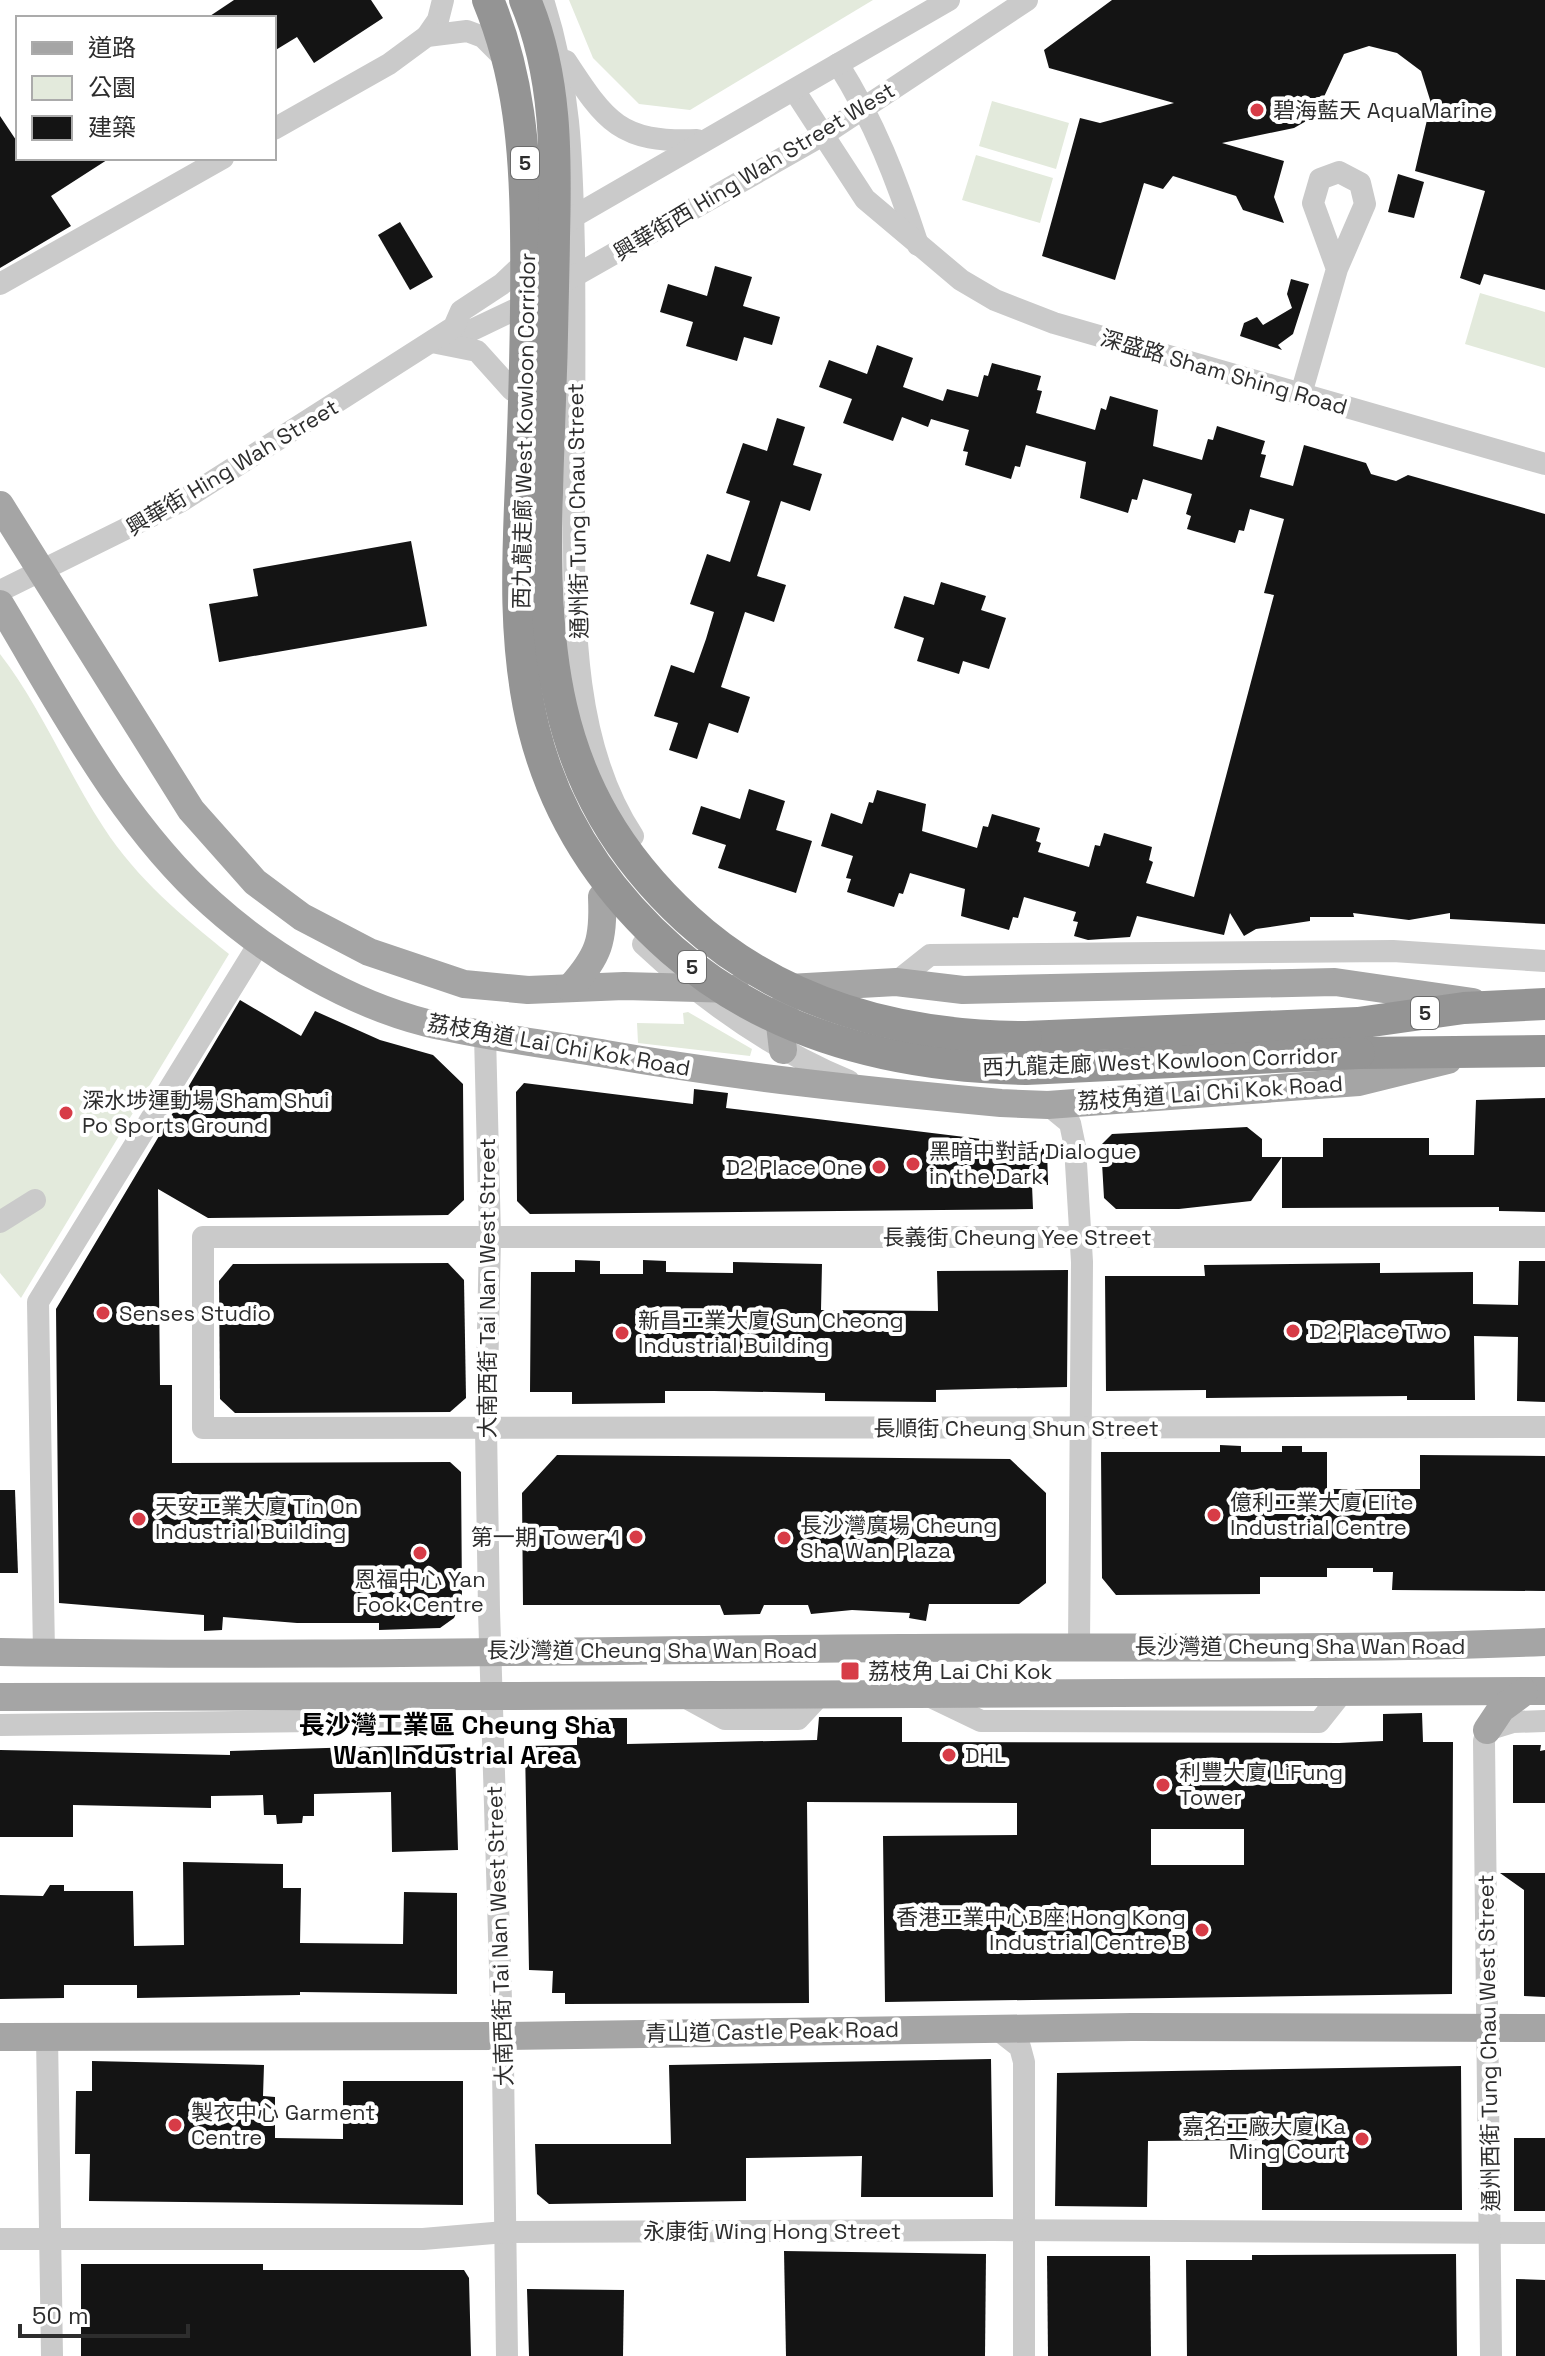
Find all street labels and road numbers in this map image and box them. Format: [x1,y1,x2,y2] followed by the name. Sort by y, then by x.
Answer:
[608,76,900,266] street label: 興華街西 Hing Wah Street West
[511,147,539,179] road number: 5
[507,253,541,609] street label: 西九龍走廊 West Kowloon Corridor
[1097,323,1351,421] street label: 深盛路 Sham Shing Road
[561,383,593,639] street label: 通州街 Tung Chau Street
[121,393,343,541] street label: 興華街 Hing Wah Street
[678,951,706,983] road number: 5
[1411,997,1439,1029] road number: 5
[426,1008,692,1082] street label: 荔枝角道 Lai Chi Kok Road
[982,1041,1338,1081] street label: 西九龍走廊 West Kowloon Corridor
[1076,1069,1344,1115] street label: 荔枝角道 Lai Chi Kok Road
[473,1138,501,1438] street label: 大南西街 Tai Nan West Street
[882,1223,1152,1251] street label: 長義街 Cheung Yee Street
[873,1414,1159,1442] street label: 長順街 Cheung Shun Street
[1135,1632,1465,1660] street label: 長沙灣道 Cheung Sha Wan Road
[487,1636,817,1664] street label: 長沙灣道 Cheung Sha Wan Road
[480,1785,518,2087] street label: 大南西街 Tai Nan West Street
[1471,1874,1505,2212] street label: 通州西街 Tung Chau West Street
[645,2015,899,2047] street label: 青山道 Castle Peak Road
[643,2217,901,2245] street label: 永康街 Wing Hong Street

